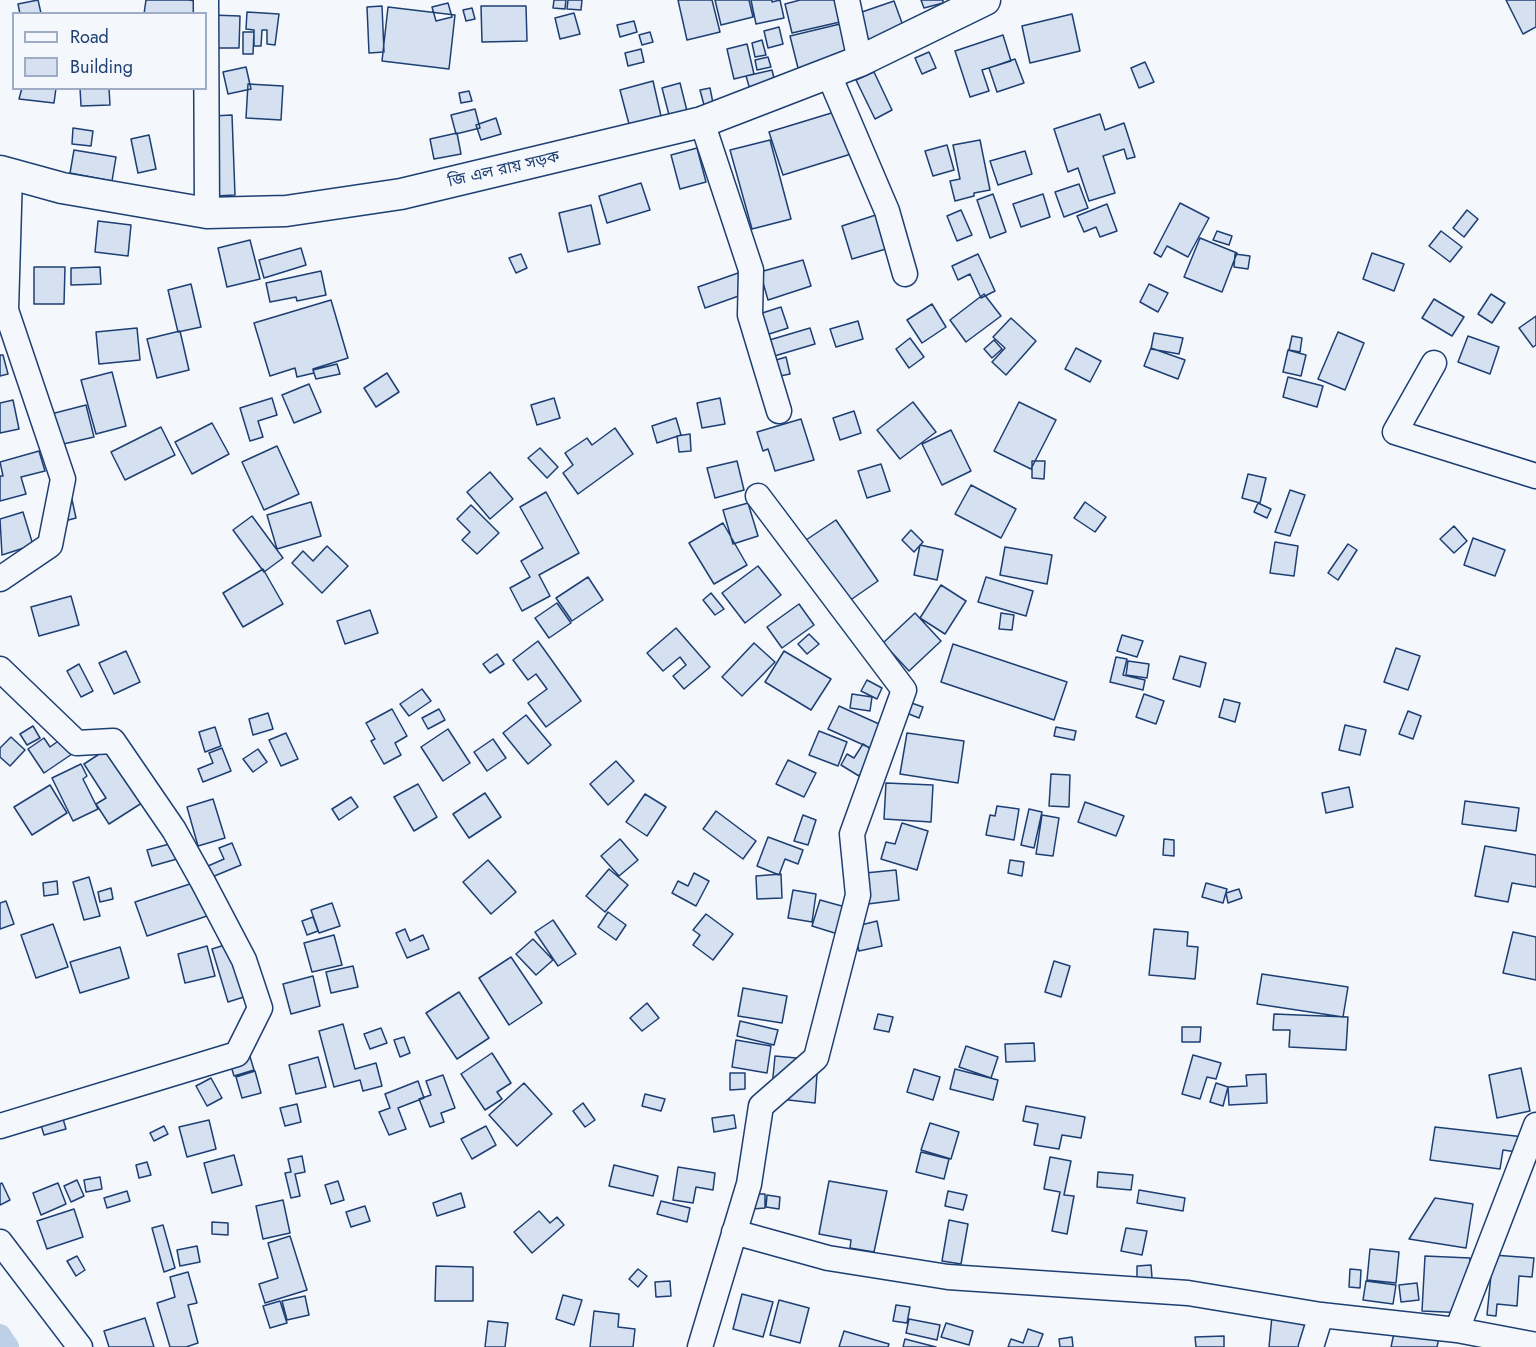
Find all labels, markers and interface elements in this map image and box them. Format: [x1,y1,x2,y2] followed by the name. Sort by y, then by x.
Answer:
[12,12,207,90] legend
[70,24,109,50] text: Road
[70,54,133,80] text: Building
[446,148,562,192] street label: জি এল রায় সড়ক

